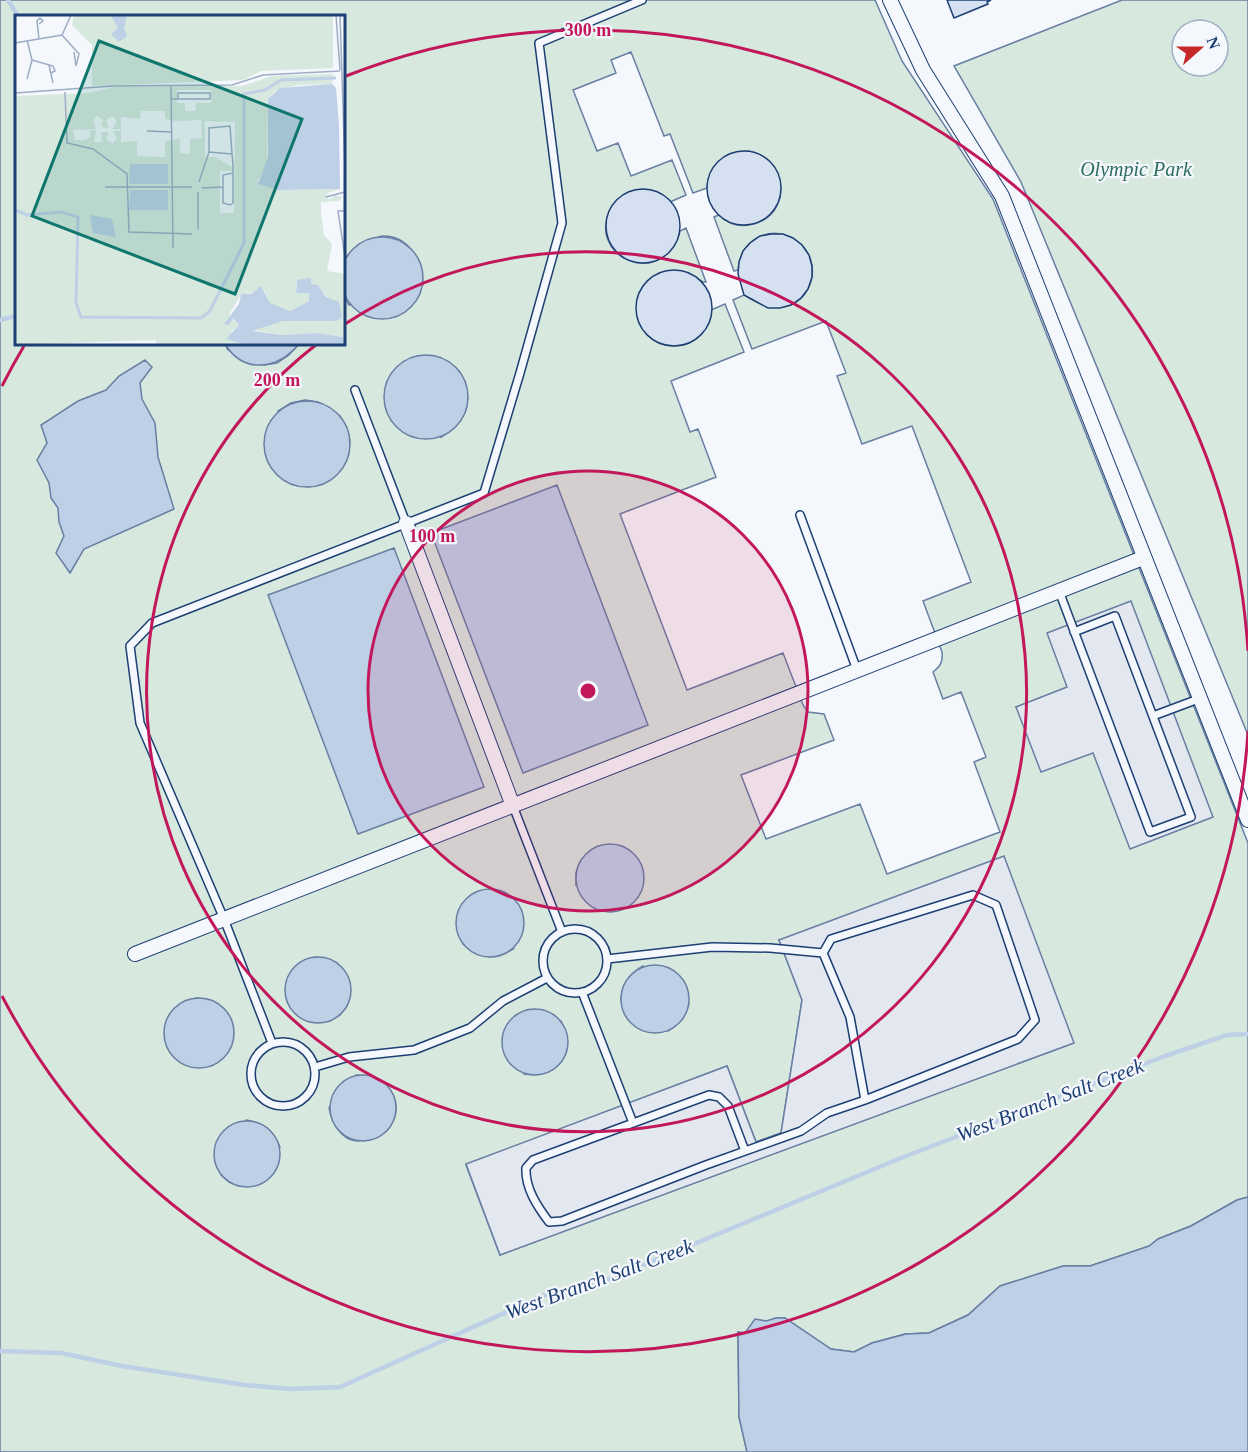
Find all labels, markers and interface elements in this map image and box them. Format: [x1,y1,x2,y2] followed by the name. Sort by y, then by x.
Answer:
[15,15,345,345] inset map
[1170,18,1230,78] north arrow
[565,20,611,40] text: 300 m
[1204,34,1224,52] text: N
[1080,158,1193,181] park label: Olympic Park
[254,370,300,390] text: 200 m
[409,526,455,546] text: 100 m
[578,681,598,701] centre of rings
[953,1053,1148,1147] water label: West Branch Salt Creek
[502,1234,697,1324] water label: West Branch Salt Creek

